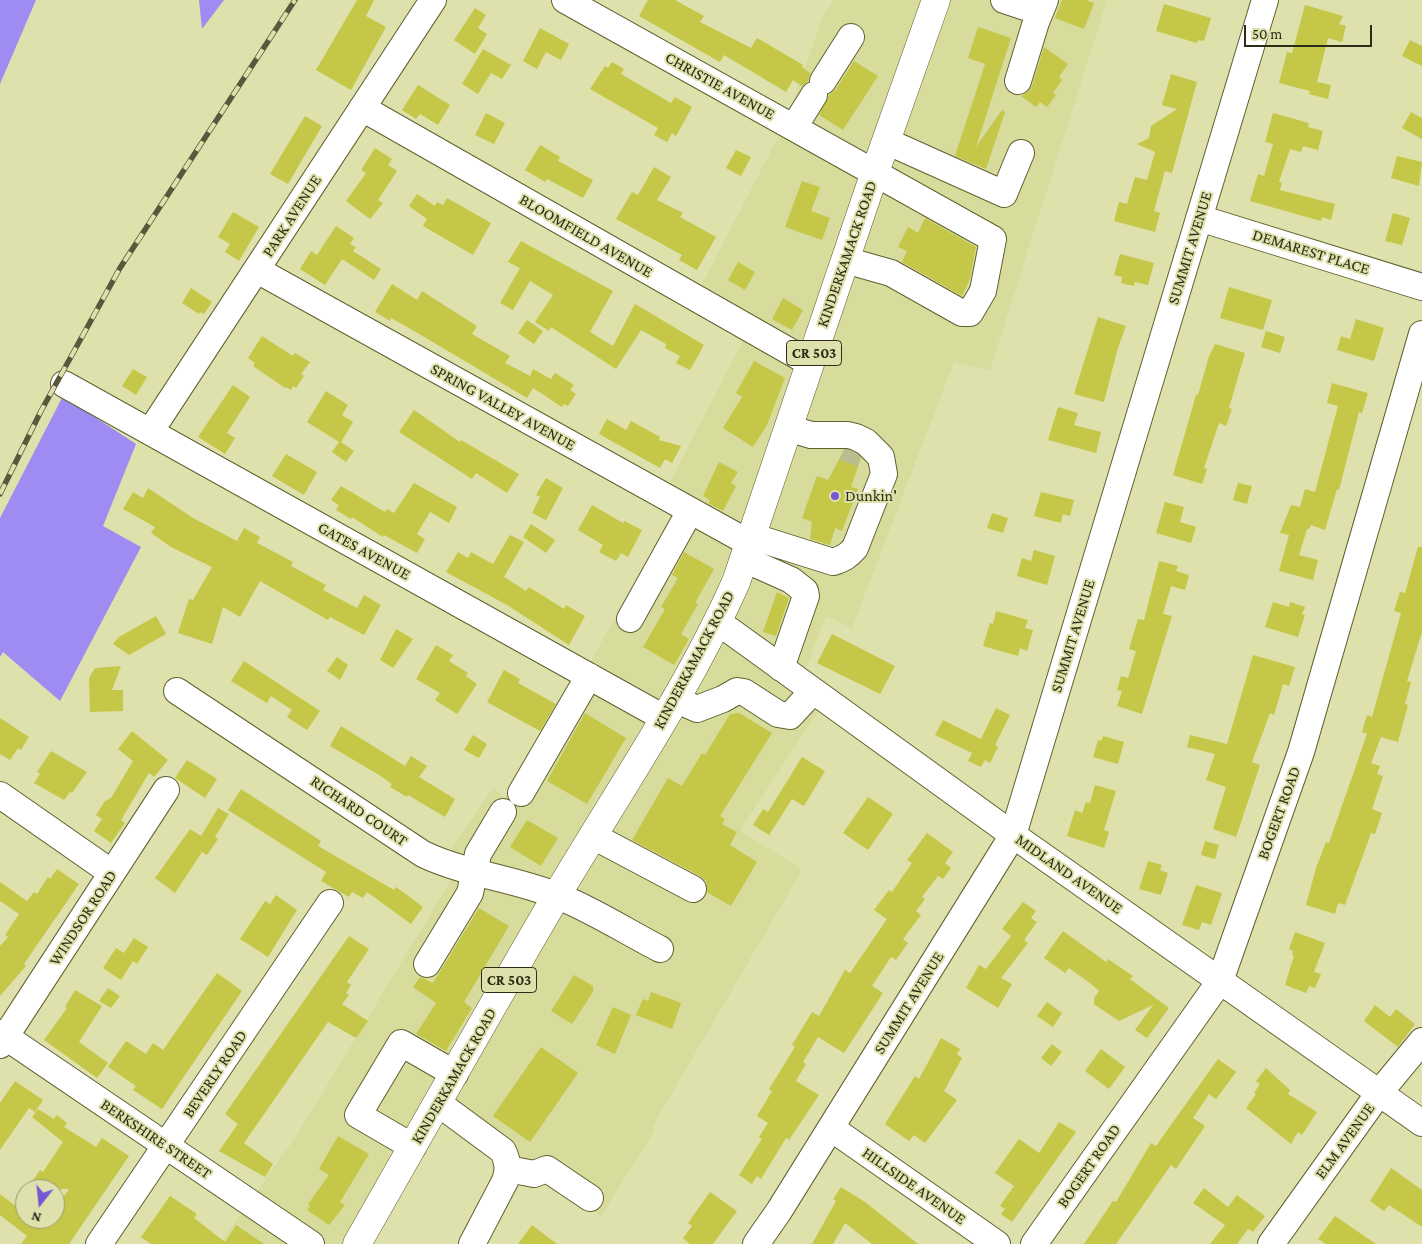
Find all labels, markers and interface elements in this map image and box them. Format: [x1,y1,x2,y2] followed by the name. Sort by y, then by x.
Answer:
[1247,15,1374,47] scale bar
[1252,26,1282,42] text: 50 m
[662,48,778,124] street label: CHRISTIE AVENUE
[258,171,326,261] street label: PARK AVENUE
[813,178,881,330] street label: KINDERKAMACK ROAD
[1164,189,1216,307] street label: SUMMIT AVENUE
[516,190,656,282] street label: BLOOMFIELD AVENUE
[1250,225,1372,279] street label: DEMAREST PLACE
[786,340,842,366] road number: CR 503
[427,359,579,455] street label: SPRING VALLEY AVENUE
[845,486,897,506] place label: Dunkin'
[829,490,841,502] marker: Dunkin'
[314,518,414,584] street label: GATES AVENUE
[1047,577,1099,695] street label: SUMMIT AVENUE
[649,588,739,732] street label: KINDERKAMACK ROAD
[1253,764,1305,862] street label: BOGERT ROAD
[307,771,411,851] street label: RICHARD COURT
[1012,830,1126,918] street label: MIDLAND AVENUE
[45,867,121,969] street label: WINDSOR ROAD
[870,948,948,1058] street label: SUMMIT AVENUE
[482,968,536,992] road number: CR 503
[407,1005,501,1147] street label: KINDERKAMACK ROAD
[179,1027,251,1121] street label: BEVERLY ROAD
[97,1095,215,1183] street label: BERKSHIRE STREET
[1311,1099,1379,1183] street label: ELM AVENUE
[1053,1121,1125,1211] street label: BOGERT ROAD
[858,1143,970,1229] street label: HILLSIDE AVENUE
[15,1179,65,1229] north arrow
[29,1208,43,1226] text: N

